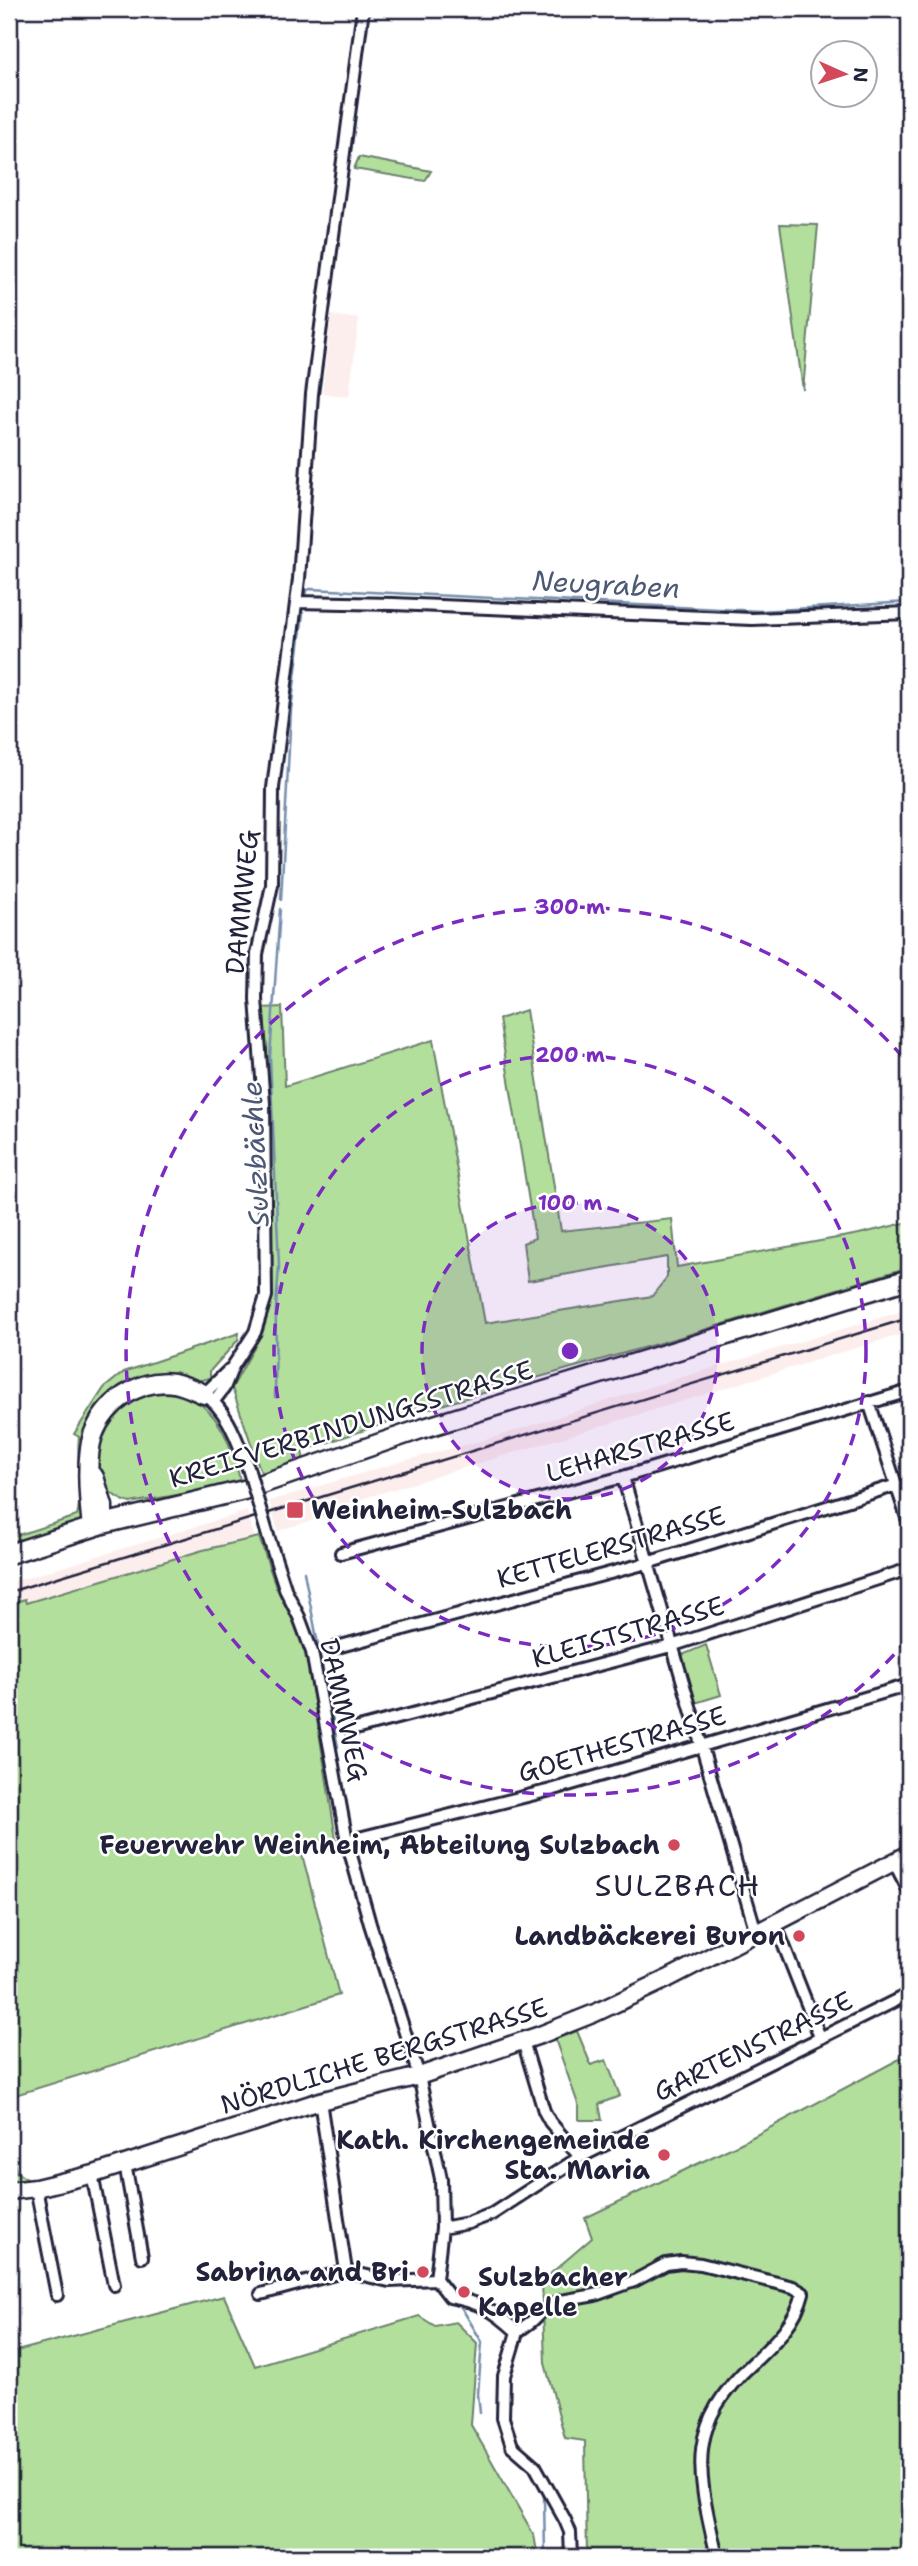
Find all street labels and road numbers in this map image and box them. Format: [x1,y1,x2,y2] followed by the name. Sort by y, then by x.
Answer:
[217,828,266,976] street label: DAMMWEG
[165,1351,537,1496] street label: KREISVERBINDUNGSSTRASSE
[541,1403,738,1490] street label: LEHARSTRASSE
[493,1497,729,1596] street label: KETTELERSTRASSE
[528,1587,728,1676] street label: KLEISTSTRASSE
[312,1635,377,1785] street label: DAMMWEG
[514,1697,730,1790] street label: GOETHESTRASSE
[648,1982,858,2109] street label: GARTENSTRASSE
[216,1989,552,2122] street label: NÖRDLICHE BERGSTRASSE

